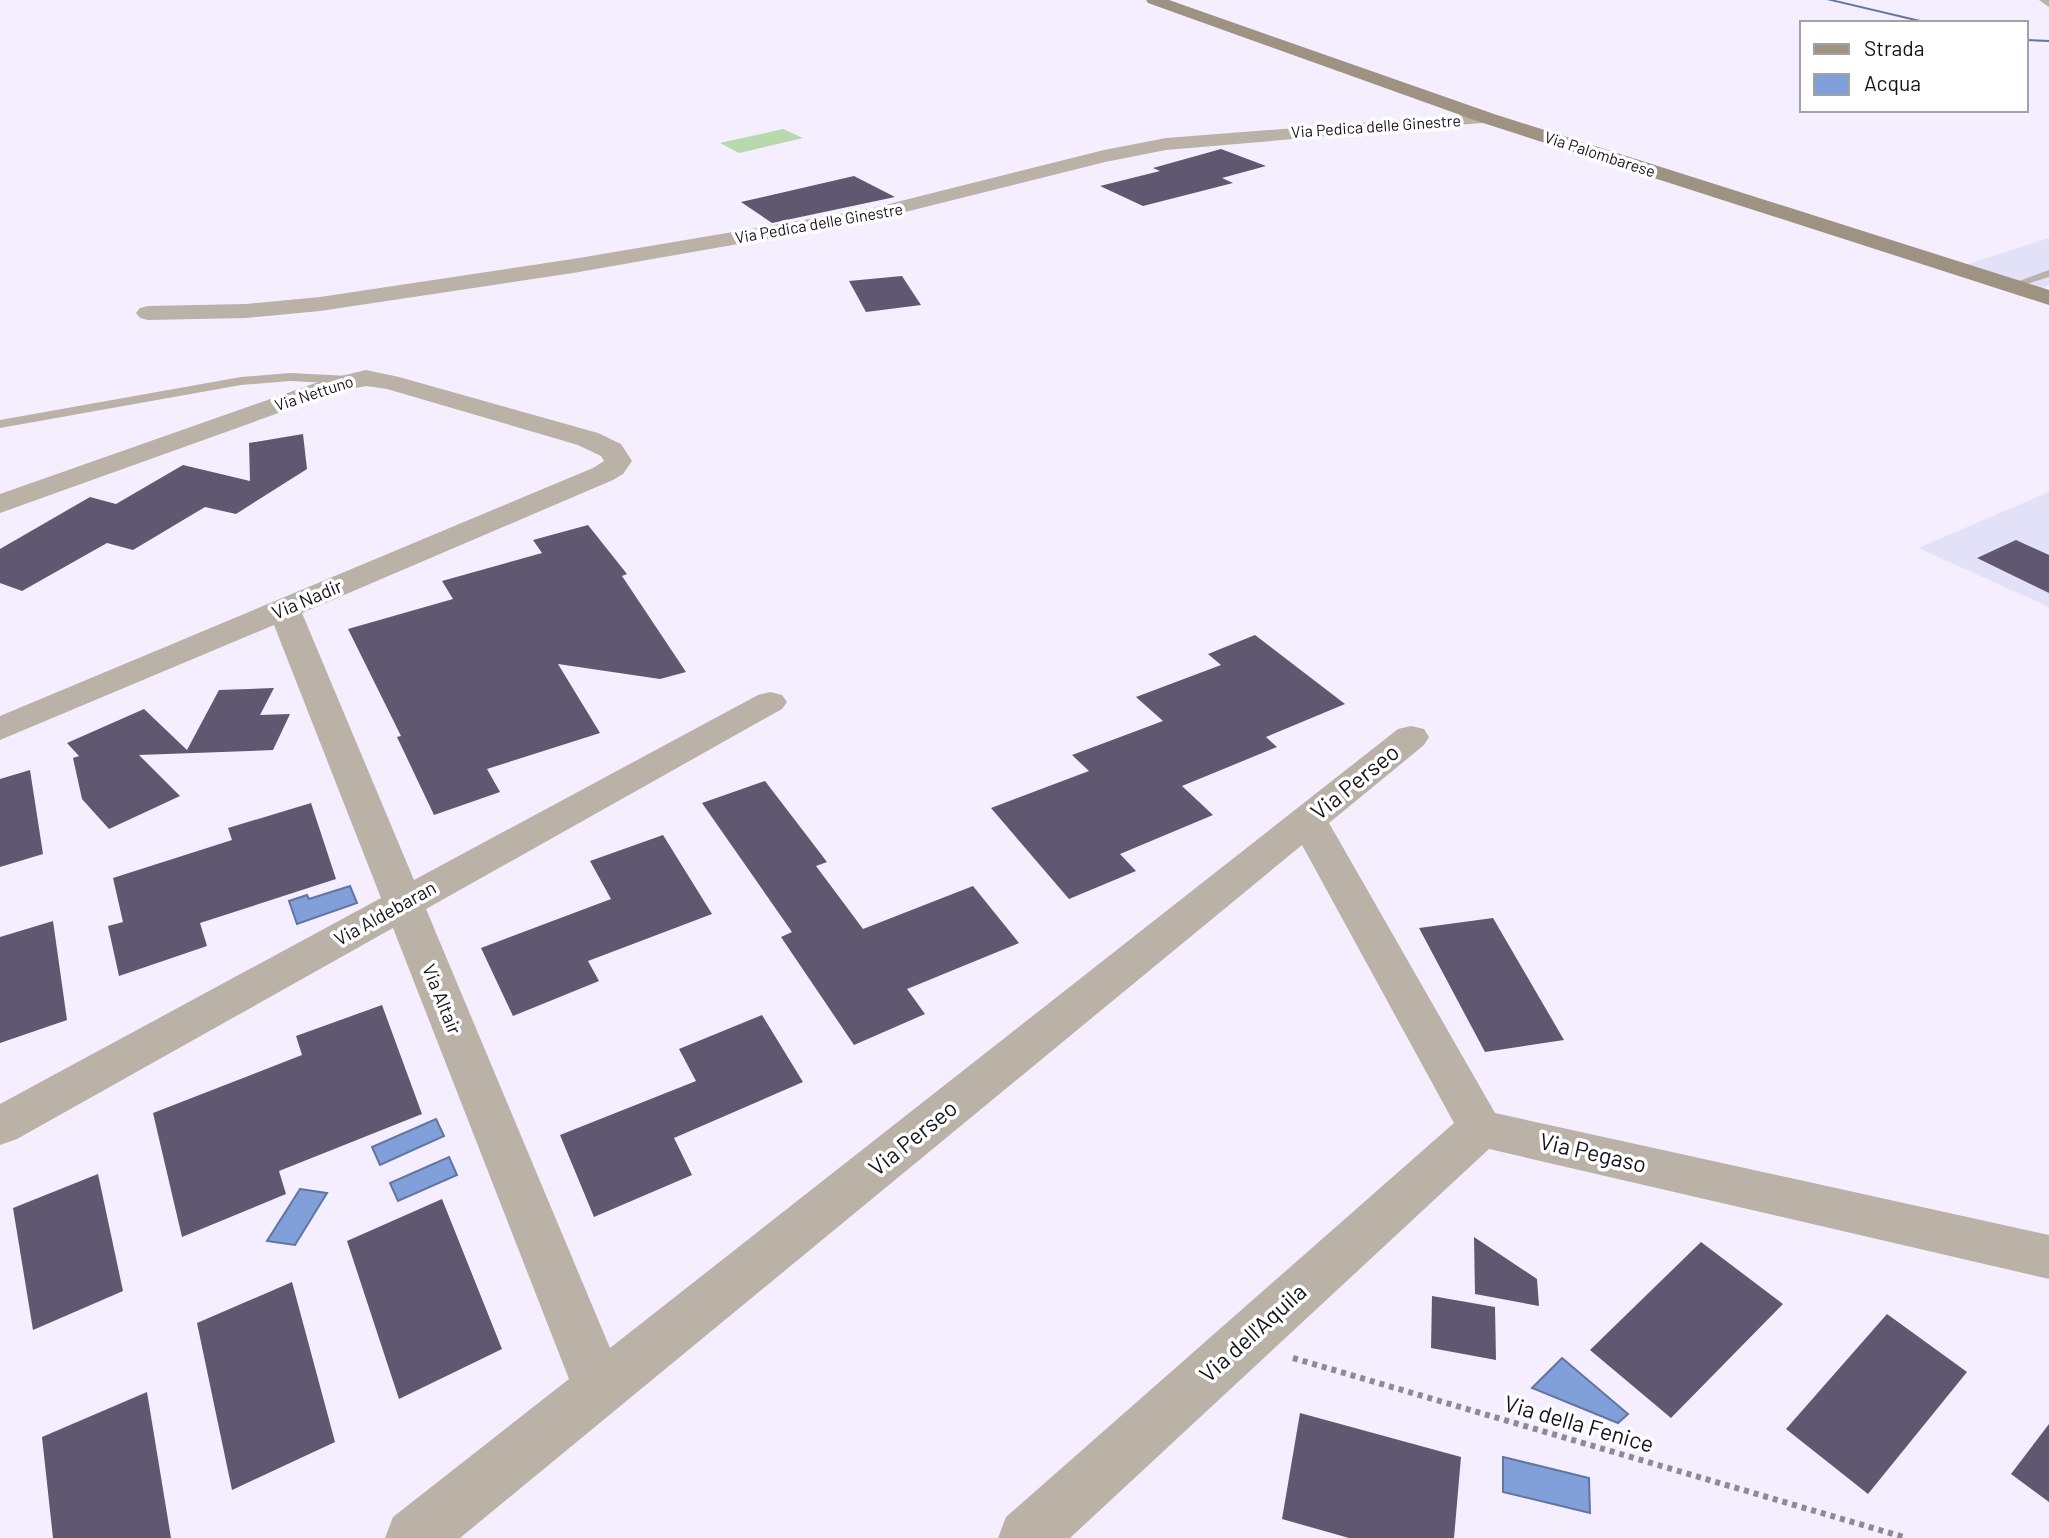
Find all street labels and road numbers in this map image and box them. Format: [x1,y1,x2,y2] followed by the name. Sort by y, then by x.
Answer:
[1290,110,1461,141] street label: Via Pedica delle Ginestre
[1542,127,1658,180] street label: Via Palombarese
[734,198,904,247] street label: Via Pedica delle Ginestre
[272,371,356,414] street label: Via Nettuno
[268,573,346,624] street label: Via Nadir
[1305,737,1404,825] street label: Via Perseo
[330,875,440,950] street label: Via Aldebaran
[418,960,467,1037] street label: Via Altair
[863,1093,962,1181] street label: Via Perseo
[1537,1126,1649,1178] street label: Via Pegaso
[1193,1277,1312,1388] street label: Via dell'Aquila
[1501,1388,1657,1458] street label: Via della Fenice

